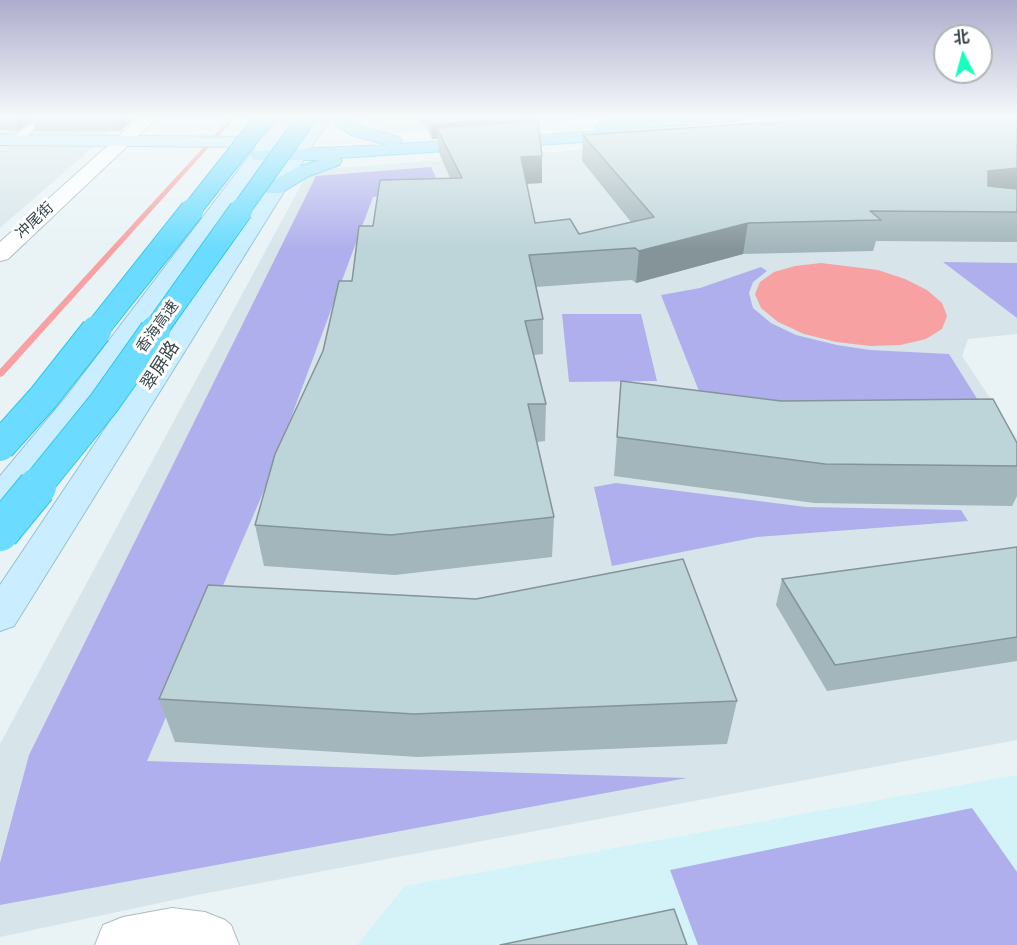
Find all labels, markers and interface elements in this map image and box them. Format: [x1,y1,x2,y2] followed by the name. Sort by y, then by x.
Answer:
[933,24,993,84] north arrow
[952,26,970,49] text: 北
[12,199,58,243] street label: 冲尾街
[133,297,183,357] street label: 香海高速
[137,337,185,395] street label: 翠屏路

